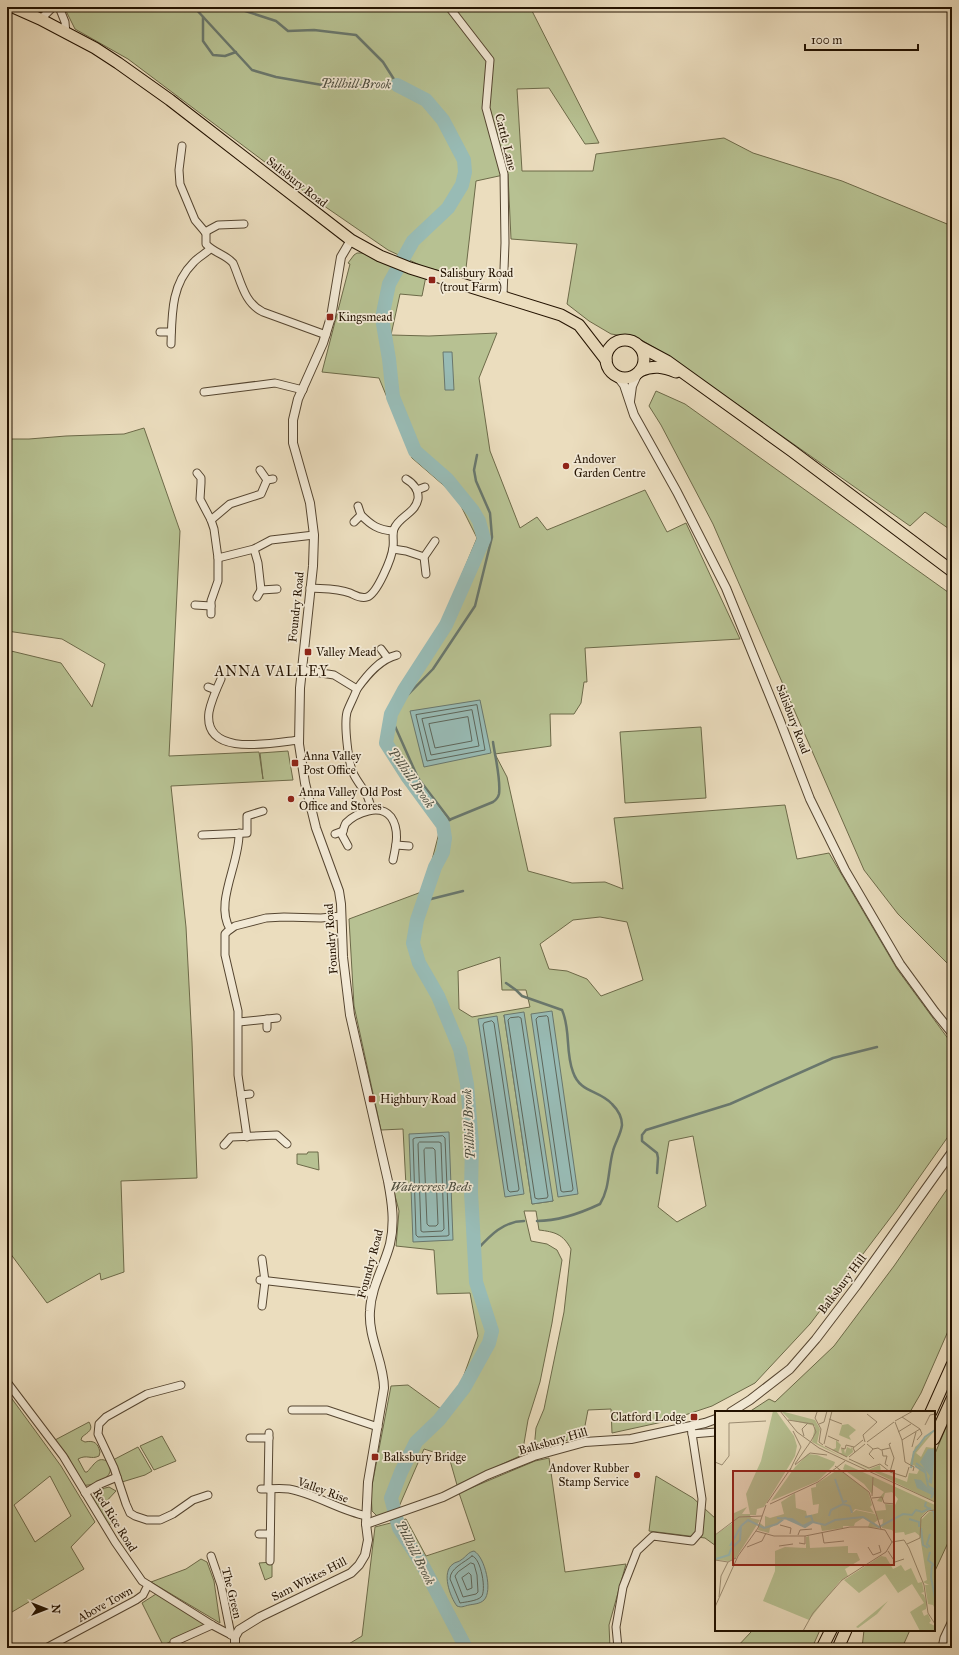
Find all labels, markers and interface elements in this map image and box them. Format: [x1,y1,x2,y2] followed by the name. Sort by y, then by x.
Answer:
[805,26,918,52] scale bar
[811,33,842,47] text: 100 m
[321,75,392,93] water label: Pillhill Brook
[492,112,520,172] street label: Cattle Lane
[264,154,330,210] street label: Salisbury Road
[440,266,513,294] place label: Salisbury Road (trout Farm)
[427,275,437,285] marker: Salisbury Road (trout Farm)
[338,310,392,325] place label: Kingsmead
[325,312,335,322] marker: Kingsmead
[573,452,646,480] place label: Andover Garden Centre
[561,461,571,471] marker: Andover Garden Centre
[285,571,307,643] street label: Foundry Road
[315,645,376,659] place label: Valley Mead
[303,647,313,657] marker: Valley Mead
[214,663,329,680] district label: ANNA VALLEY
[773,682,813,756] street label: Salisbury Road
[384,745,438,812] water label: Pillhill Brook
[302,749,362,777] place label: Anna Valley Post Office
[290,758,300,768] marker: Anna Valley Post Office
[298,785,403,813] place label: Anna Valley Old Post Office and Stores
[286,794,296,804] marker: Anna Valley Old Post Office and Stores
[322,903,340,975] street label: Foundry Road
[459,1088,479,1160] water label: Pillhill Brook
[380,1092,456,1107] place label: Highbury Road
[367,1094,377,1104] marker: Highbury Road
[390,1179,472,1195] water label: Watercress Beds
[354,1228,386,1300] street label: Foundry Road
[815,1251,869,1317] street label: Balksbury Hill
[611,1410,686,1425] place label: Clatford Lodge
[715,1411,935,1631] inset map
[689,1412,699,1422] marker: Clatford Lodge
[517,1424,590,1458] street label: Balksbury Hill
[383,1450,466,1465] place label: Balksbury Bridge
[370,1452,380,1462] marker: Balksbury Bridge
[548,1461,629,1489] place label: Andover Rubber Stamp Service
[632,1470,642,1480] marker: Andover Rubber Stamp Service
[295,1474,350,1506] street label: Valley Rise
[90,1486,140,1554] street label: Red Rice Road
[392,1518,438,1588] water label: Pillhill Brook
[269,1554,350,1604] street label: Sam Whites Hill
[219,1566,245,1620] street label: The Green
[74,1583,135,1625] street label: Above Town
[26,1589,66,1629] north arrow
[49,1604,62,1614] text: N

